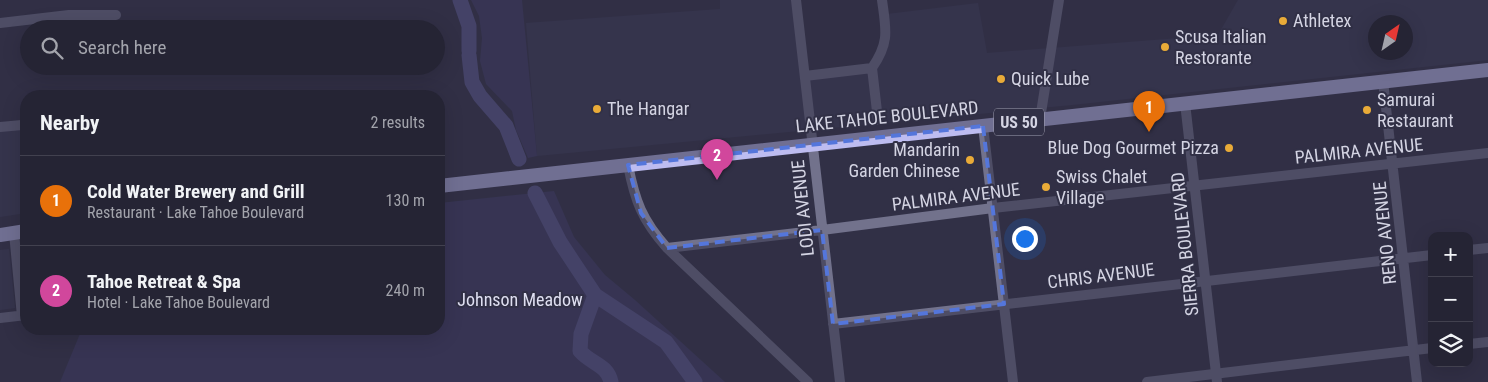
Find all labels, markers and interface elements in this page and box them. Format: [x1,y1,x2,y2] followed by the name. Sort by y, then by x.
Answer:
[1293,10,1352,31] place label: Athletex
[1277,15,1289,27] marker: Athletex
[1368,15,1413,60] north arrow
[20,20,445,75] search box
[1175,26,1266,68] place label: Scusa Italian Restorante
[38,34,66,62] icon: search
[78,36,166,59] text: Search here
[1159,41,1171,53] marker: Scusa Italian Restorante
[1011,68,1089,89] place label: Quick Lube
[995,73,1007,85] marker: Quick Lube
[1377,89,1454,131] place label: Samurai Restaurant
[1133,91,1165,132] pin: 1
[795,96,979,137] street label: LAKE TAHOE BOULEVARD
[607,98,690,119] place label: The Hangar
[591,103,603,115] marker: The Hangar
[1361,104,1373,116] marker: Samurai Restaurant
[994,108,1044,136] road number: US 50
[40,111,99,135] text: Nearby
[370,113,425,132] text: 2 results
[1294,133,1424,168] street label: PALMIRA AVENUE
[1048,137,1219,158] place label: Blue Dog Gourmet Pizza
[701,139,733,180] pin: 2
[848,139,960,181] place label: Mandarin Garden Chinese
[1223,142,1235,154] marker: Blue Dog Gourmet Pizza
[964,154,976,166] marker: Mandarin Garden Chinese
[787,159,818,257] street label: LODI AVENUE
[1056,166,1147,208] place label: Swiss Chalet Village
[1167,171,1202,317] street label: SIERRA BOULEVARD
[891,178,1021,215] street label: PALMIRA AVENUE
[87,180,305,203] text: Cold Water Brewery and Grill
[1369,180,1400,286] street label: RENO AVENUE
[1040,181,1052,193] marker: Swiss Chalet Village
[52,191,60,210] text: 1
[386,191,425,210] text: 130 m
[87,203,304,222] text: Restaurant · Lake Tahoe Boulevard
[1012,226,1038,252] your location
[1428,232,1473,367] map controls
[1428,232,1473,277] button: +
[1046,259,1156,292] street label: CHRIS AVENUE
[87,270,241,293] text: Tahoe Retreat & Spa
[1428,277,1473,322] button: −
[52,281,60,300] text: 2
[386,281,425,300] text: 240 m
[457,289,583,310] park label: Johnson Meadow
[87,293,270,312] text: Hotel · Lake Tahoe Boulevard
[1428,322,1473,367] button: layers

